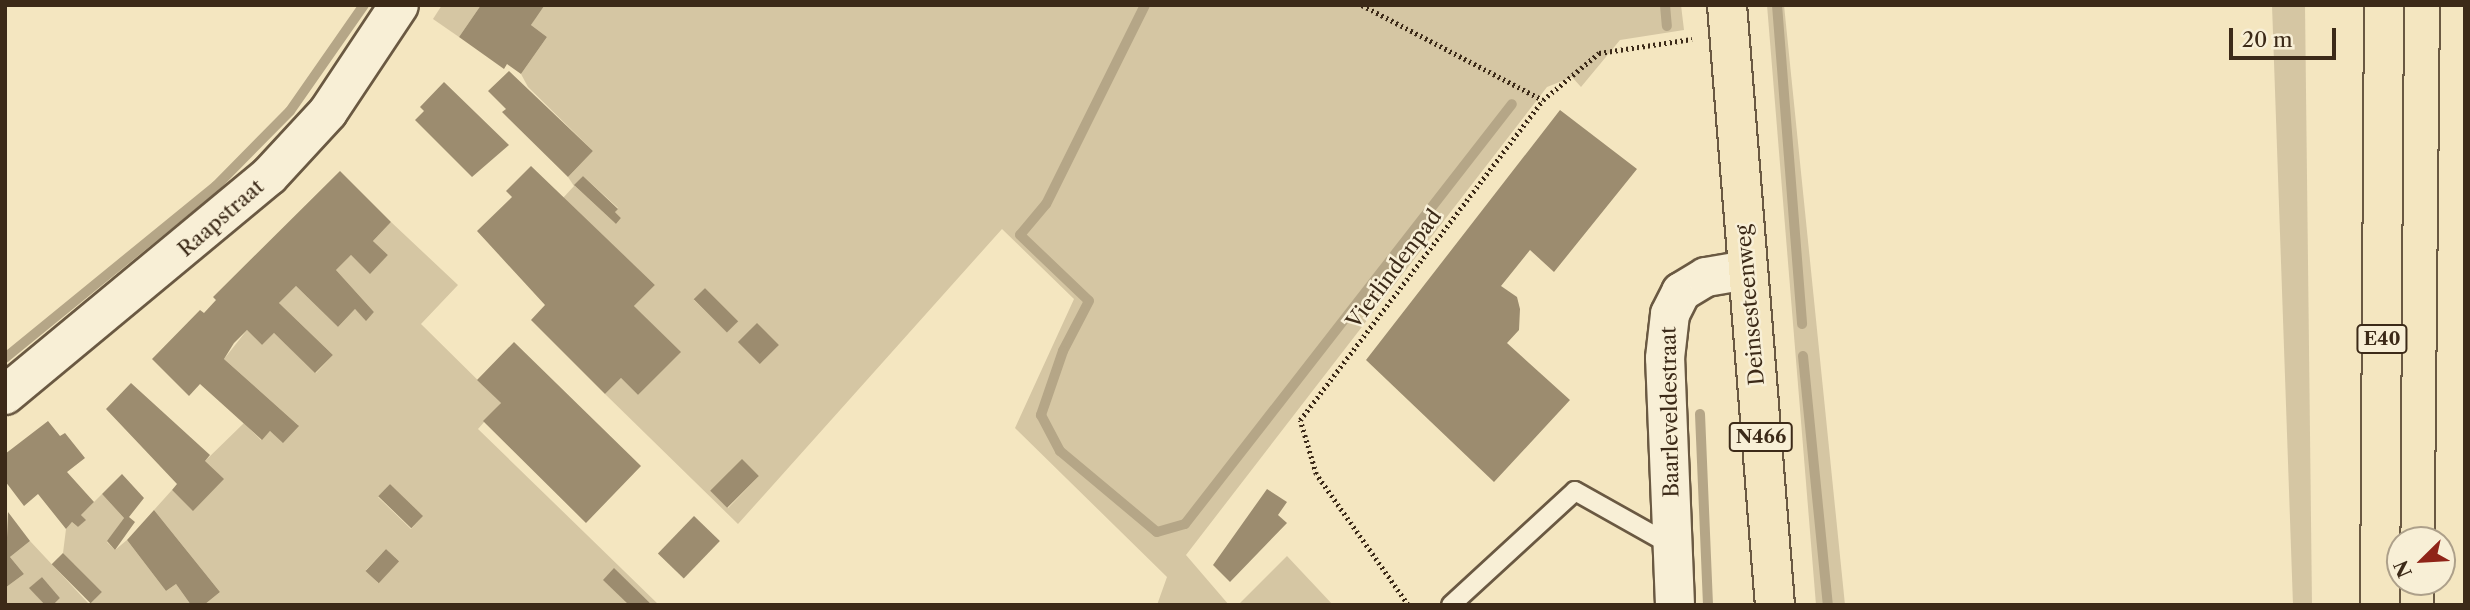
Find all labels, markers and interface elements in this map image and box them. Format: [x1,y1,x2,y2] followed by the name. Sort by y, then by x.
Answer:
[2232,14,2339,58] scale bar
[2242,27,2293,52] text: 20 m
[173,174,269,262] street label: Raapstraat
[1341,205,1447,333] street label: Vierlindenpad
[1730,223,1770,387] street label: Deinsesteenweg
[2356,324,2408,354] road number: E40
[1656,326,1684,498] street label: Baarleveldestraat
[1728,422,1794,452] road number: N466
[2386,526,2456,596] north arrow
[2389,557,2417,581] text: N

